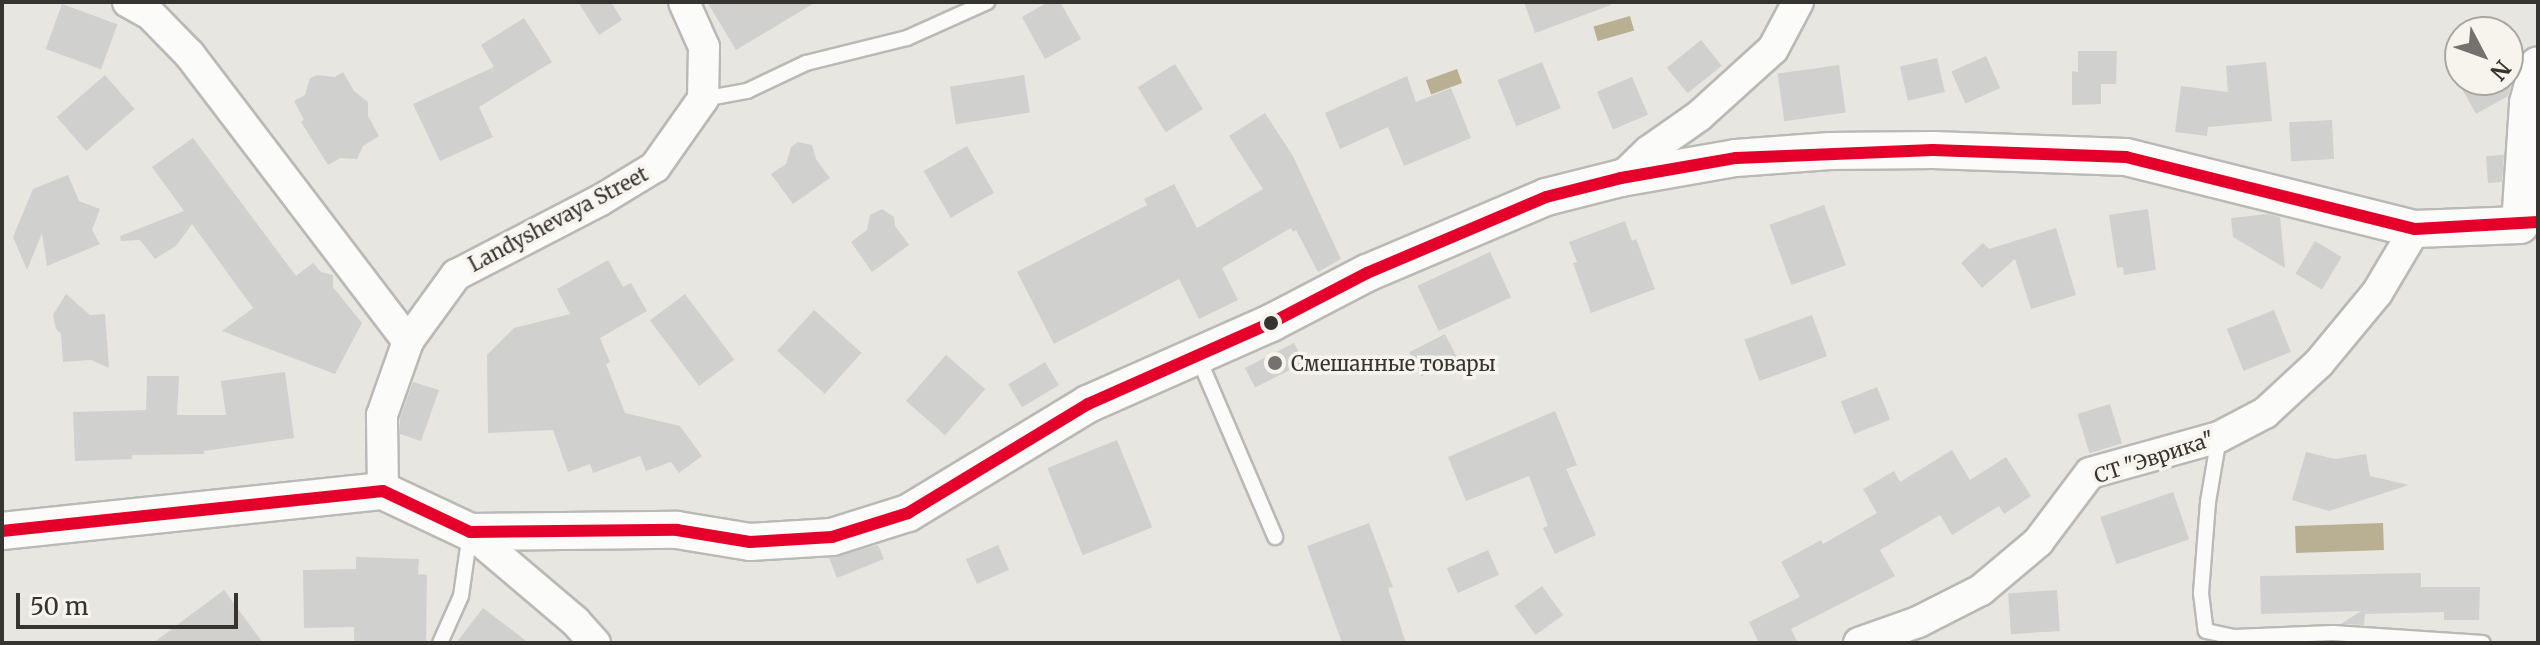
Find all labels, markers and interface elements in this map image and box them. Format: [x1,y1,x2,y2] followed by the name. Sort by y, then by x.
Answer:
[2444,16,2524,96] north arrow
[2484,55,2517,86] text: N
[464,162,652,276] street label: Landyshevaya Street
[1263,315,1279,331] unlabelled marker
[1291,351,1496,375] place label: Смешанные товары
[1266,354,1284,372] marker: Смешанные товары
[2091,426,2217,488] street label: СТ "Эврика"
[20,577,242,627] scale bar
[30,591,89,622] text: 50 m

